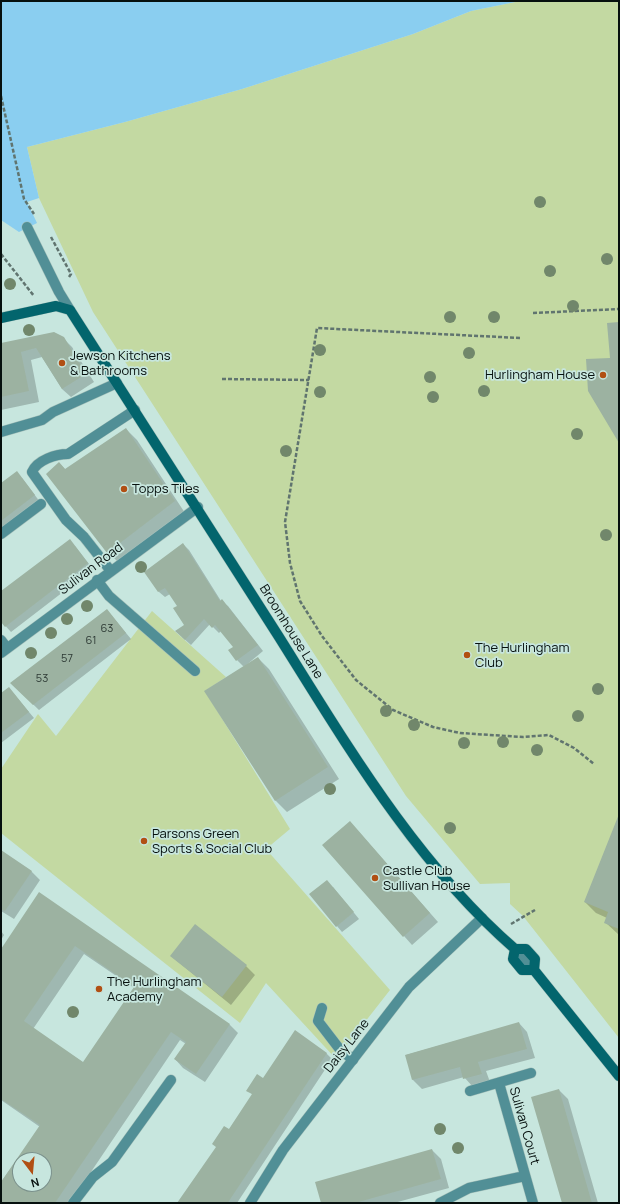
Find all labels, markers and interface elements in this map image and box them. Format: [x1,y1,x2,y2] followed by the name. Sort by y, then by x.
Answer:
[70,348,170,379] place label: Jewson Kitchens & Bathrooms
[57,358,67,368] marker: Jewson Kitchens & Bathrooms
[485,367,595,383] place label: Hurlingham House
[598,370,608,380] marker: Hurlingham House
[132,481,199,497] place label: Topps Tiles
[119,484,129,494] marker: Topps Tiles
[56,540,126,598] street label: Sulivan Road
[256,582,326,682] street label: Broomhouse Lane
[101,622,113,636] house number: 63
[86,634,96,648] house number: 61
[475,640,569,671] place label: The Hurlingham Club
[462,650,472,660] marker: The Hurlingham Club
[61,652,73,666] house number: 57
[36,672,48,686] house number: 53
[152,826,272,857] place label: Parsons Green Sports & Social Club
[139,836,149,846] marker: Parsons Green Sports & Social Club
[383,863,470,894] place label: Castle Club Sullivan House
[370,873,380,883] marker: Castle Club Sullivan House
[107,974,201,1005] place label: The Hurlingham Academy
[94,984,104,994] marker: The Hurlingham Academy
[321,1016,373,1076] street label: Daisy Lane
[505,1085,543,1167] street label: Sulivan Court
[12,1152,52,1192] north arrow
[29,1175,41,1191] text: N

